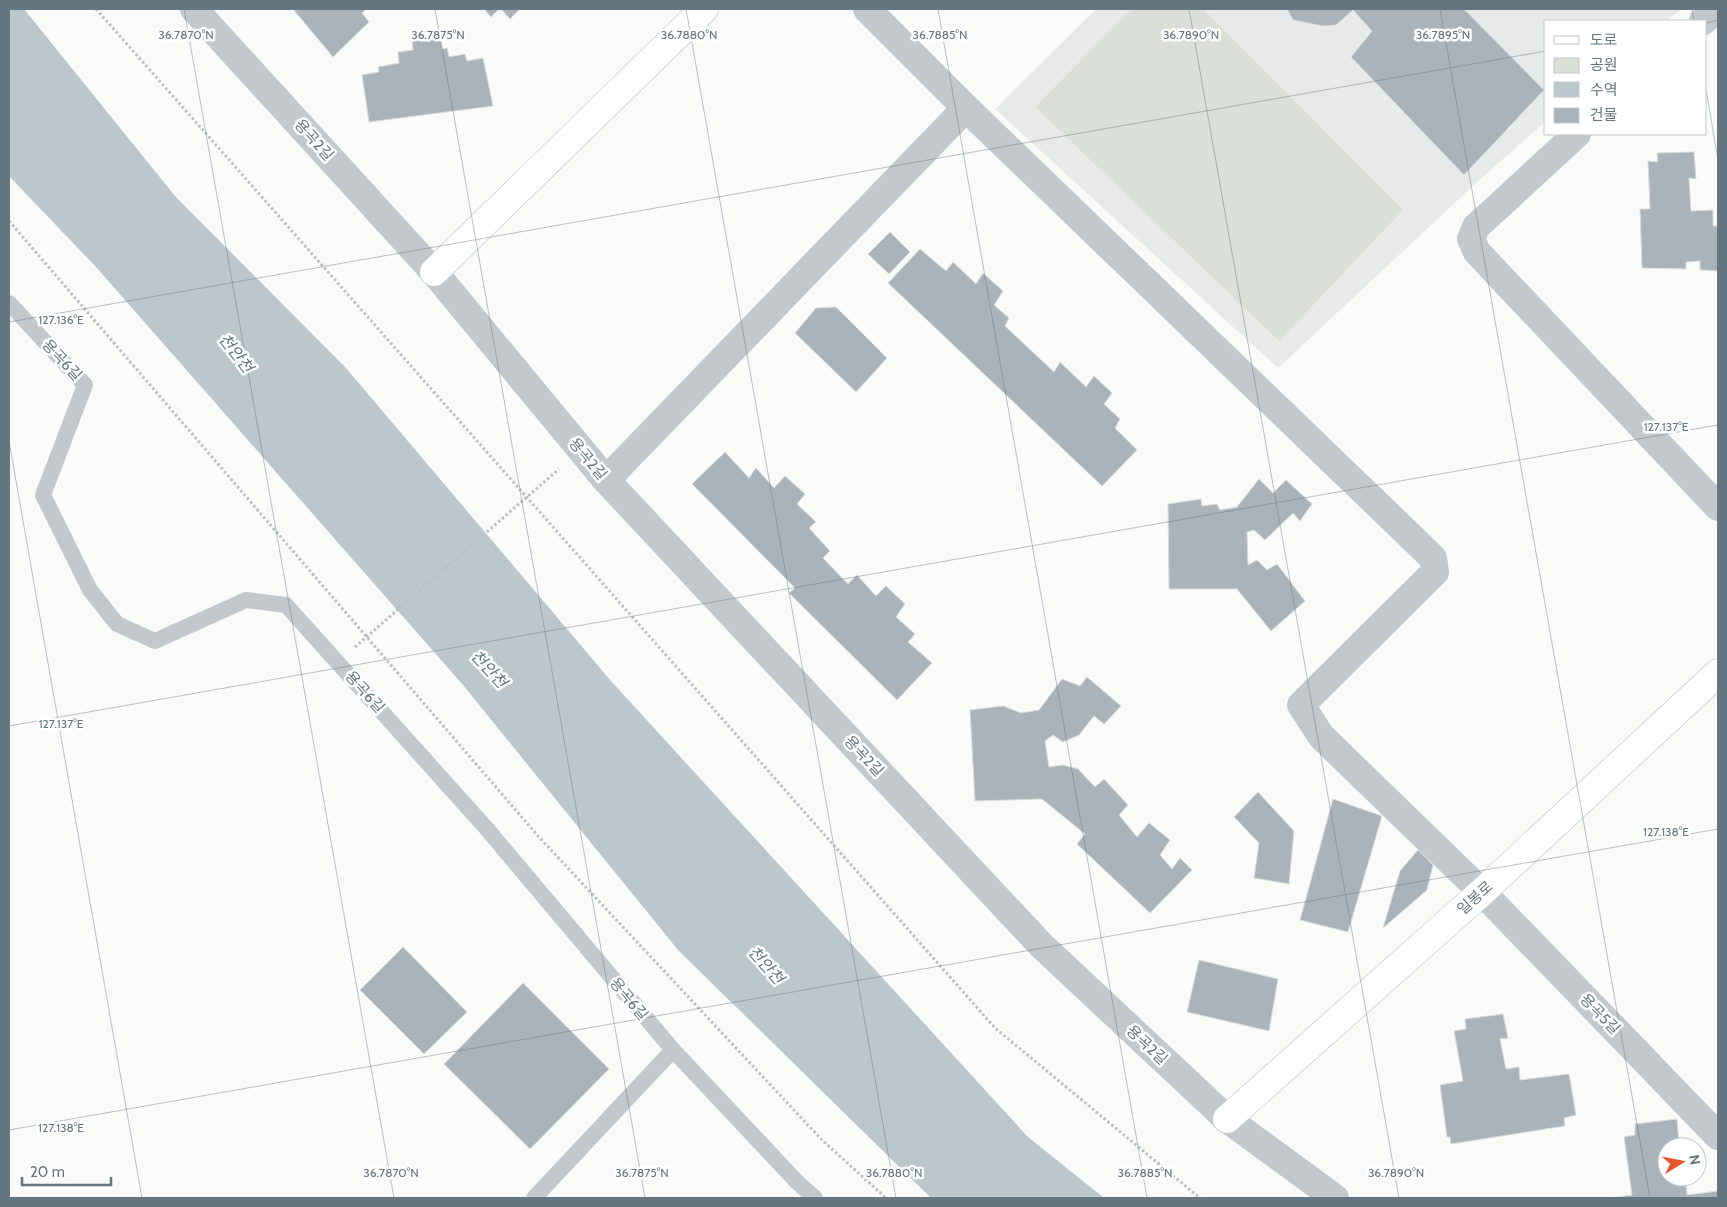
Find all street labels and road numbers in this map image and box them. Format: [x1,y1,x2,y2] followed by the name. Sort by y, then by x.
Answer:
[291,116,337,164] street label: 용곡2길
[38,336,86,384] street label: 용곡6길
[565,434,611,484] street label: 용곡2길
[342,667,388,717] street label: 용곡6길
[841,732,887,780] street label: 용곡2길
[1454,877,1496,919] street label: 일봉로
[606,974,652,1024] street label: 용곡6길
[1576,990,1624,1038] street label: 용곡5길
[1123,1022,1171,1068] street label: 용곡2길

